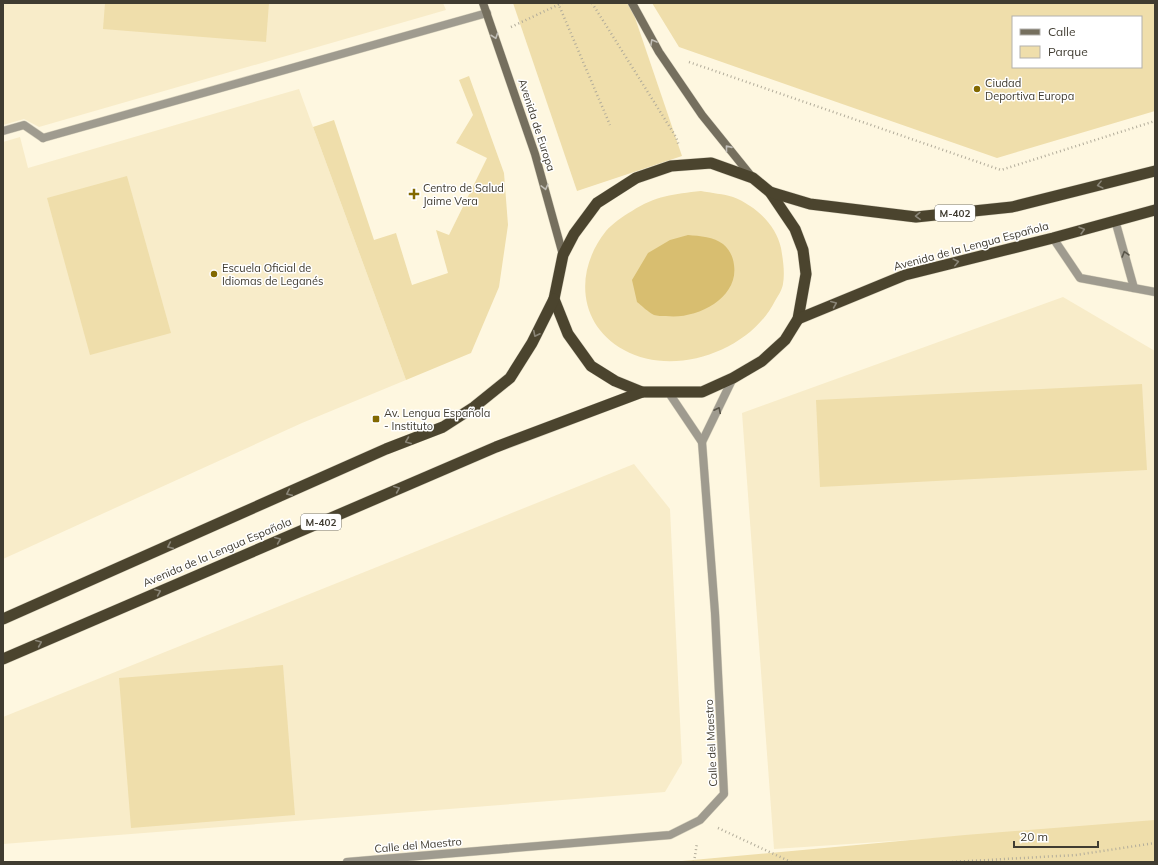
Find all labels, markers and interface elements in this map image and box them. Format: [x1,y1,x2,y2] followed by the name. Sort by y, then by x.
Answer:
[1012,16,1142,68] legend
[1048,24,1075,39] text: Calle
[490,33,499,40] one-way arrow
[651,39,658,46] one-way arrow
[1048,44,1088,59] text: Parque
[985,76,1074,103] place label: Ciudad Deportiva Europa
[515,77,559,173] street label: Avenida de Europa
[972,84,982,94] marker: Ciudad Deportiva Europa
[725,145,732,152] one-way arrow
[1097,180,1104,189] one-way arrow
[423,181,504,208] place label: Centro de Salud Jaime Vera
[540,183,549,190] one-way arrow
[408,188,420,200] marker: Centro de Salud Jaime Vera
[935,205,975,221] road number: M-402
[915,212,921,220] one-way arrow
[892,219,1050,273] street label: Avenida de la Lengua Española
[1078,226,1085,235] one-way arrow
[1121,251,1130,258] one-way arrow
[952,258,959,267] one-way arrow
[222,261,323,288] place label: Escuela Oficial de Idiomas de Leganés
[209,269,219,279] marker: Escuela Oficial de Idiomas de Leganés
[830,301,837,309] one-way arrow
[533,330,541,337] one-way arrow
[384,406,490,433] place label: Av. Lengua Española - Instituto
[713,407,721,414] one-way arrow
[371,414,381,424] marker: Av. Lengua Española - Instituto
[404,436,411,444] one-way arrow
[393,486,400,494] one-way arrow
[285,488,293,496] one-way arrow
[141,514,293,590] street label: Avenida de la Lengua Española
[301,514,341,530] road number: M-402
[273,537,281,545] one-way arrow
[166,541,173,549] one-way arrow
[155,588,162,596] one-way arrow
[34,640,42,648] one-way arrow
[702,699,720,787] street label: Calle del Maestro
[1014,823,1098,849] scale bar
[1020,829,1048,844] text: 20 m
[374,834,462,856] street label: Calle del Maestro

